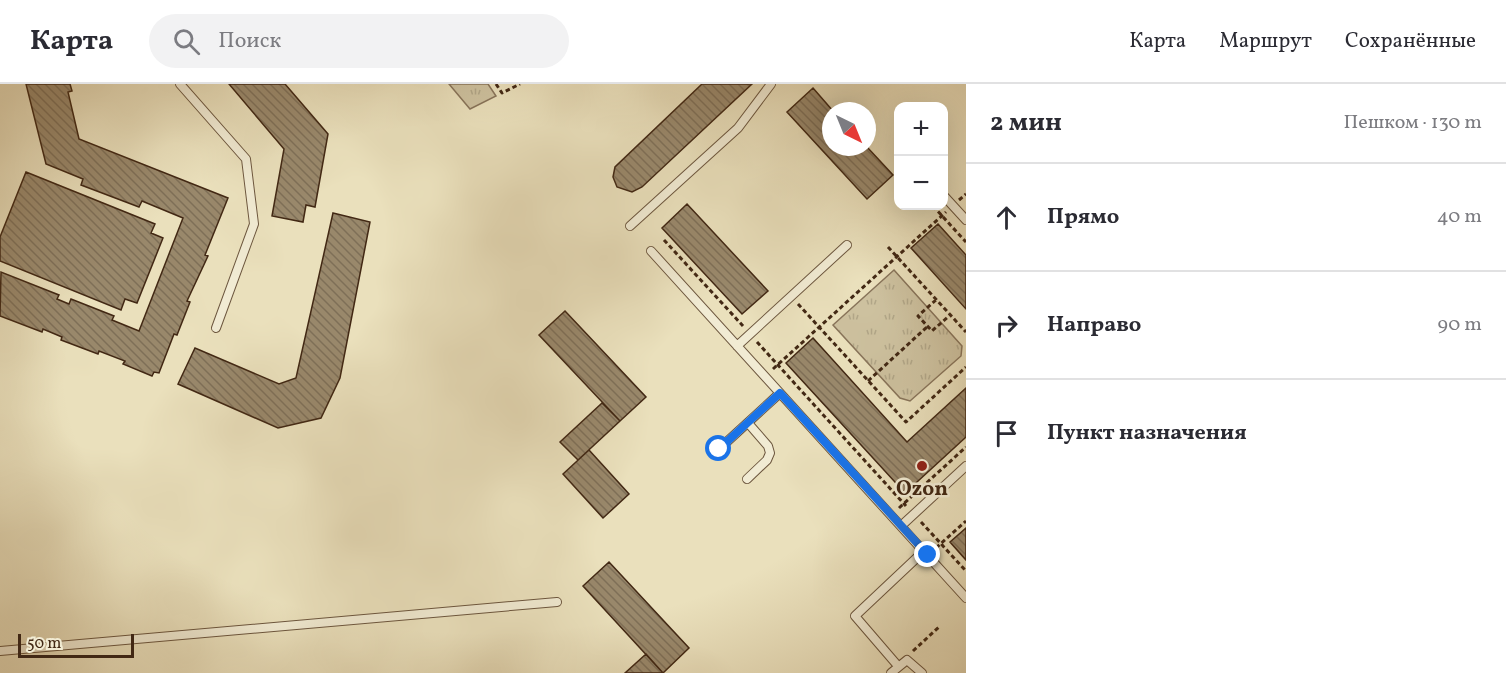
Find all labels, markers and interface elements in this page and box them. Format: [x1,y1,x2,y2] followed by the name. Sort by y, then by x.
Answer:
[149,14,569,68] search box
[30,22,113,61] text: Карта
[170,25,203,58] icon: search
[218,26,281,57] text: Поиск
[1129,27,1186,56] text: Карта
[1219,27,1312,56] text: Маршрут
[1345,27,1476,56] text: Сохранённые
[822,102,876,156] north arrow
[894,102,948,210] map controls
[894,102,948,156] button: +
[990,105,1062,141] text: 2 мин
[1343,109,1482,137] text: Пешком · 130 m
[894,156,948,210] button: −
[990,201,1023,234] icon: ahead
[1047,202,1119,233] text: Прямо
[1437,203,1482,231] text: 40 m
[990,309,1023,342] icon: right
[1047,310,1141,341] text: Направо
[1438,311,1482,339] text: 90 m
[990,417,1023,450] icon: arrive
[1047,418,1247,449] text: Пункт назначения
[705,435,731,461] route start
[915,459,929,473] marker: Ozon
[896,475,948,504] place label: Ozon
[914,541,940,567] route end
[18,631,134,658] scale bar
[27,633,61,655] text: 50 m

